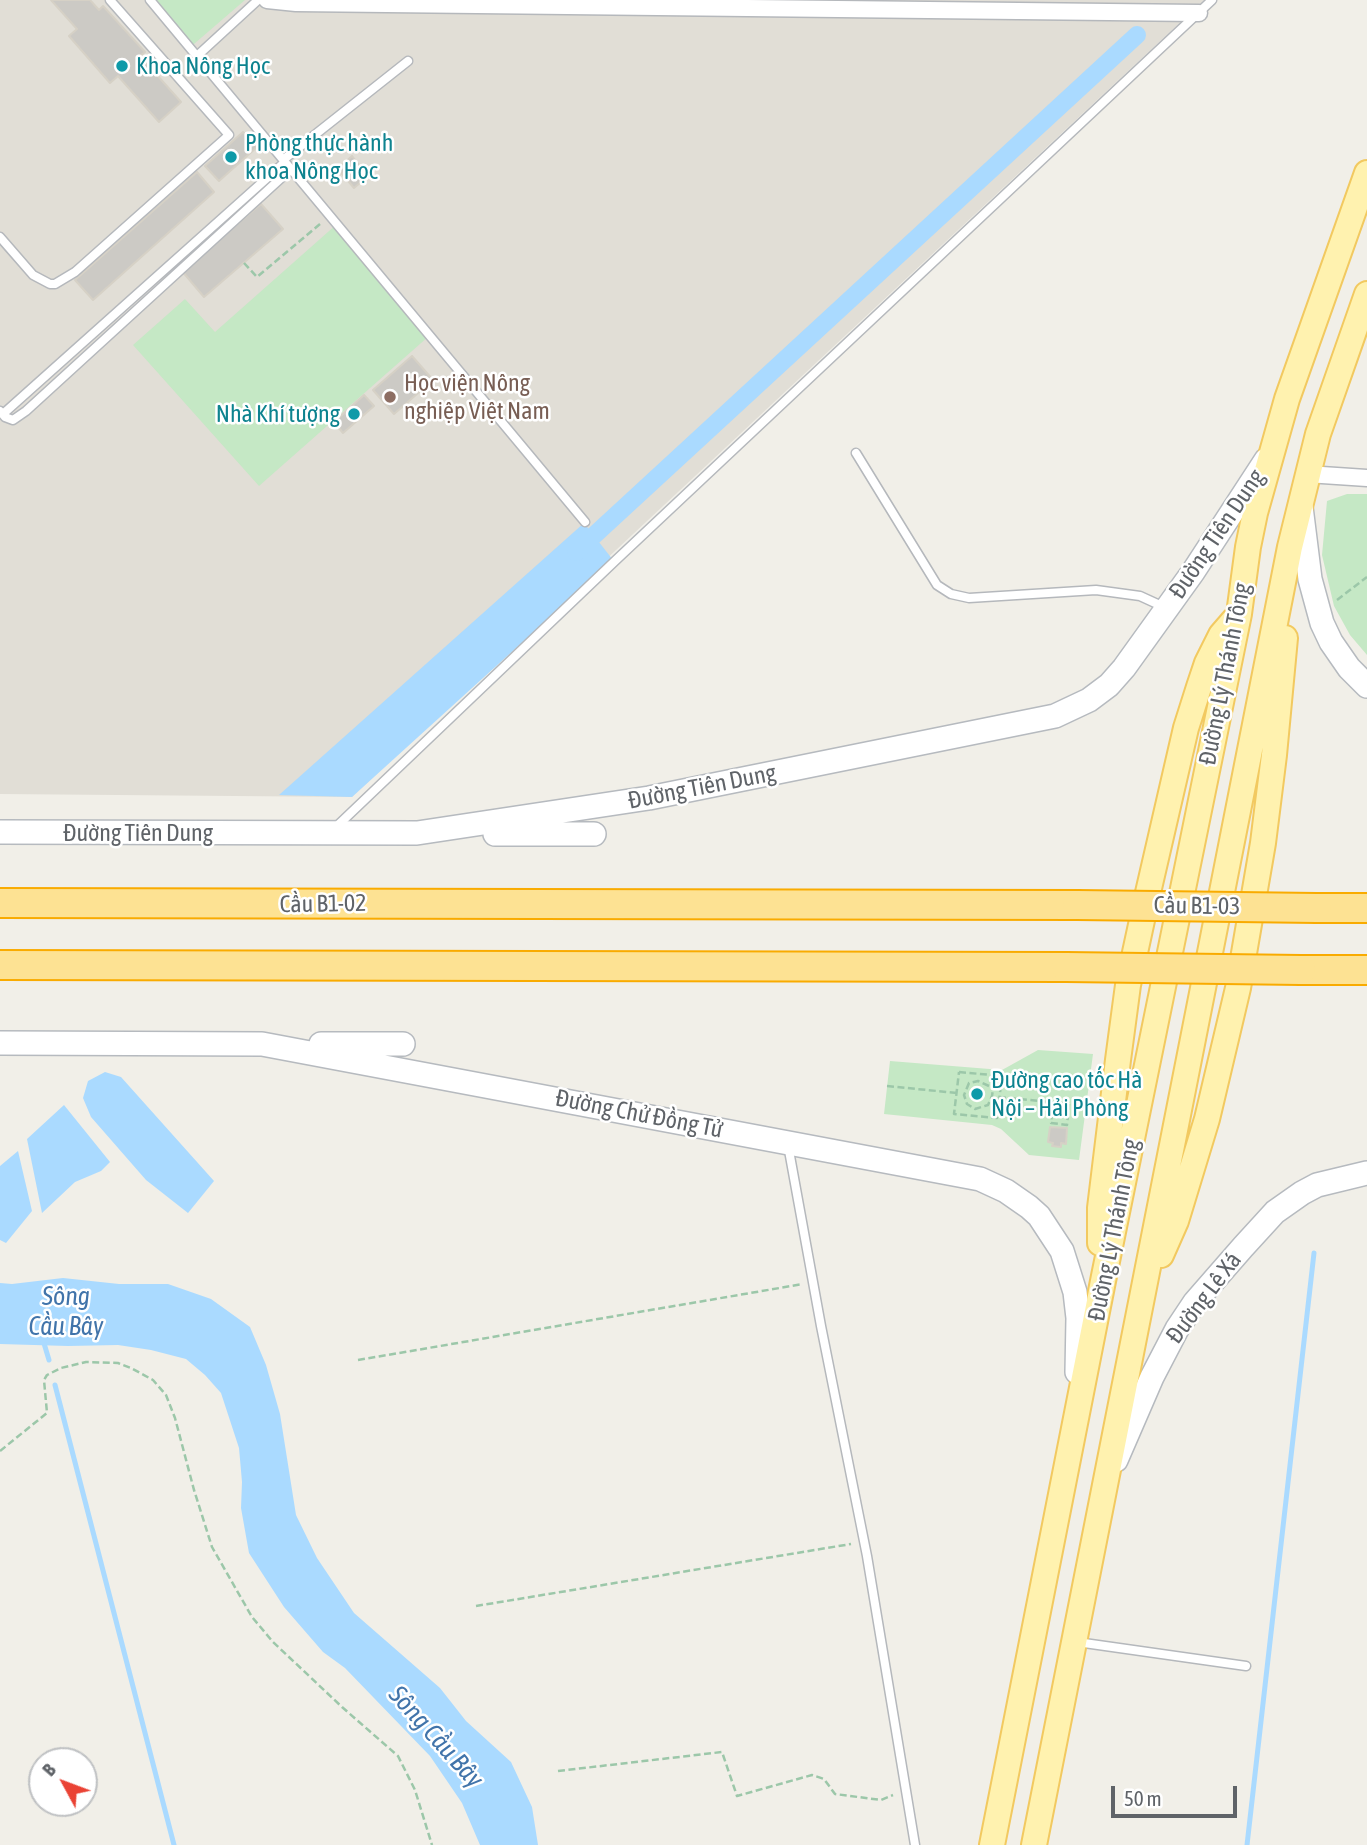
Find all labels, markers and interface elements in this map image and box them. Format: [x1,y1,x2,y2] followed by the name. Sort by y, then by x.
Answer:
[136,52,270,80] place label: Khoa Nông Học
[114,58,130,74] marker: Khoa Nông Học
[245,129,393,185] place label: Phòng thực hành khoa Nông Học
[223,149,239,165] marker: Phòng thực hành khoa Nông Học
[404,369,550,425] place label: Học viện Nông nghiệp Việt Nam
[382,389,398,405] marker: Học viện Nông nghiệp Việt Nam
[216,400,340,428] place label: Nhà Khí tượng
[346,406,362,422] marker: Nhà Khí tượng
[1163,464,1271,604] street label: Đường Tiên Dung
[1193,580,1257,768] street label: Đường Lý Thánh Tông
[626,759,778,815] street label: Đường Tiên Dung
[63,819,213,847] street label: Đường Tiên Dung
[279,889,367,919] street label: Cầu B1-02
[1153,891,1241,921] street label: Cầu B1-03
[991,1066,1142,1122] place label: Đường cao tốc Hà Nội – Hải Phòng
[553,1084,725,1144] street label: Đường Chử Đồng Tử
[969,1086,985,1102] marker: Đường cao tốc Hà Nội – Hải Phòng
[1082,1136,1146,1324] street label: Đường Lý Thánh Tông
[1160,1247,1248,1349] street label: Đường Lê Xá
[28,1281,104,1342] water label: Sông Cầu Bây
[382,1680,490,1794] water label: Sông Cầu Bây
[28,1747,98,1817] north arrow
[37,1759,60,1780] text: B
[1115,1772,1241,1816] scale bar
[1124,1786,1162,1810] text: 50 m

